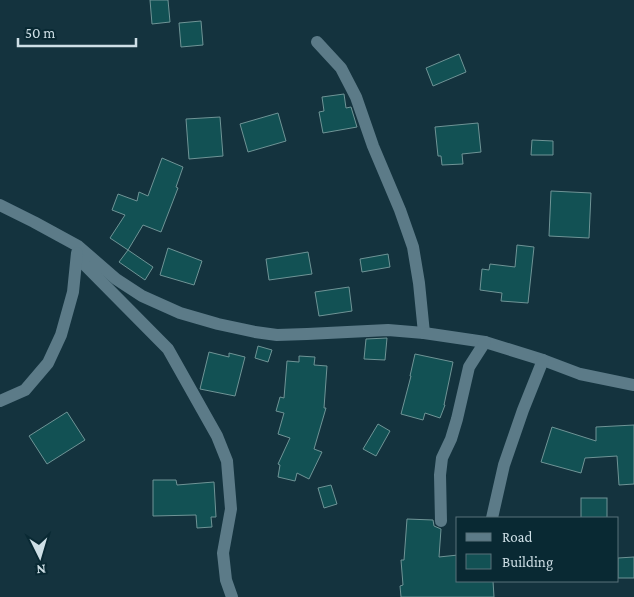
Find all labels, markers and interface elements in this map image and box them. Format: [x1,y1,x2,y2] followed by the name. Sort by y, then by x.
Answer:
[18,15,135,47] scale bar
[25,25,55,41] text: 50 m
[456,517,619,582] legend
[502,529,533,545] text: Road
[15,532,65,582] north arrow
[502,554,553,571] text: Building
[35,562,47,578] text: N

